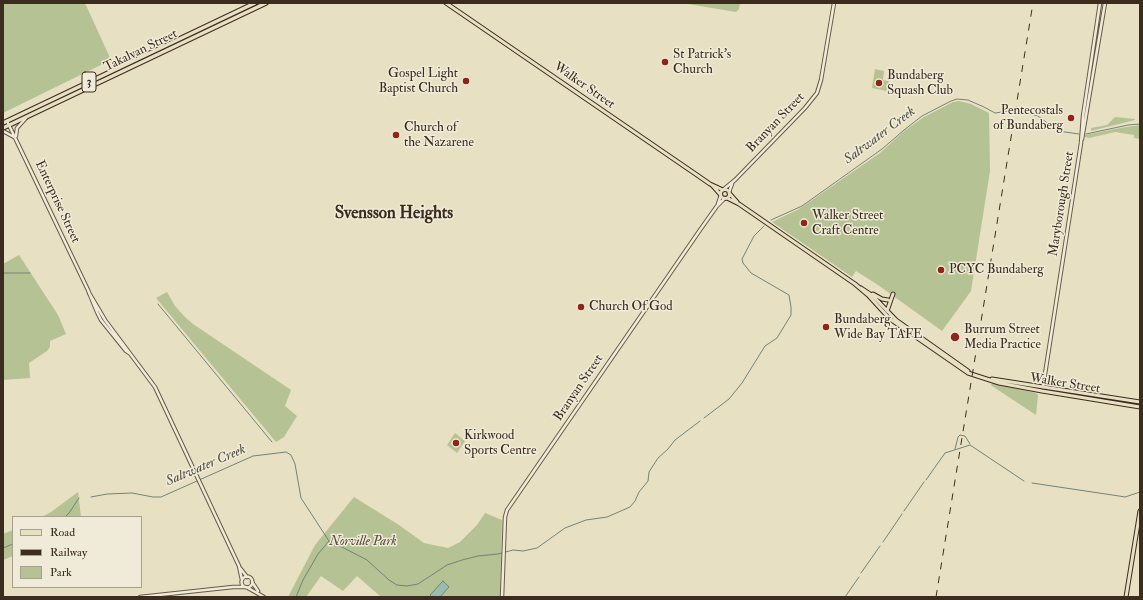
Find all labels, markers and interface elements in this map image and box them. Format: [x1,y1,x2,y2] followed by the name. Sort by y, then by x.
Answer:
[102,26,180,76] street label: Takalvan Street
[673,47,731,78] place label: St Patrick's Church
[660,57,670,67] marker: St Patrick's Church
[550,59,618,113] street label: Walker Street
[379,66,458,97] place label: Gospel Light Baptist Church
[887,68,953,99] place label: Bundaberg Squash Club
[82,72,96,92] road number: 3
[461,76,471,86] marker: Gospel Light Baptist Church
[874,78,884,88] marker: Bundaberg Squash Club
[744,90,808,156] street label: Branyan Street
[993,103,1063,134] place label: Pentecostals of Bundaberg
[841,104,919,168] water label: Saltwater Creek
[1066,113,1076,123] marker: Pentecostals of Bundaberg
[404,120,474,151] place label: Church of the Nazarene
[391,130,401,140] marker: Church of the Nazarene
[1046,150,1078,258] street label: Maryborough Street
[31,158,83,246] street label: Enterprise Street
[335,204,453,224] district label: Svensson Heights
[812,208,883,239] place label: Walker Street Craft Centre
[799,218,809,228] marker: Walker Street Craft Centre
[949,262,1044,278] place label: PCYC Bundaberg
[936,265,946,275] marker: PCYC Bundaberg
[589,299,673,315] place label: Church Of God
[576,302,586,312] marker: Church Of God
[834,312,922,343] place label: Bundaberg Wide Bay TAFE
[821,322,831,332] marker: Bundaberg Wide Bay TAFE
[964,322,1041,353] place label: Burrum Street Media Practice
[949,331,961,343] marker: Burrum Street Media Practice
[551,352,607,424] street label: Branyan Street
[1029,371,1101,397] street label: Walker Street
[464,428,536,459] place label: Kirkwood Sports Centre
[451,438,461,448] marker: Kirkwood Sports Centre
[163,442,249,490] water label: Saltwater Creek
[12,516,142,588] legend
[50,525,75,540] text: Road
[329,534,397,550] park label: Norville Park
[50,545,87,560] text: Railway
[50,565,72,580] text: Park

